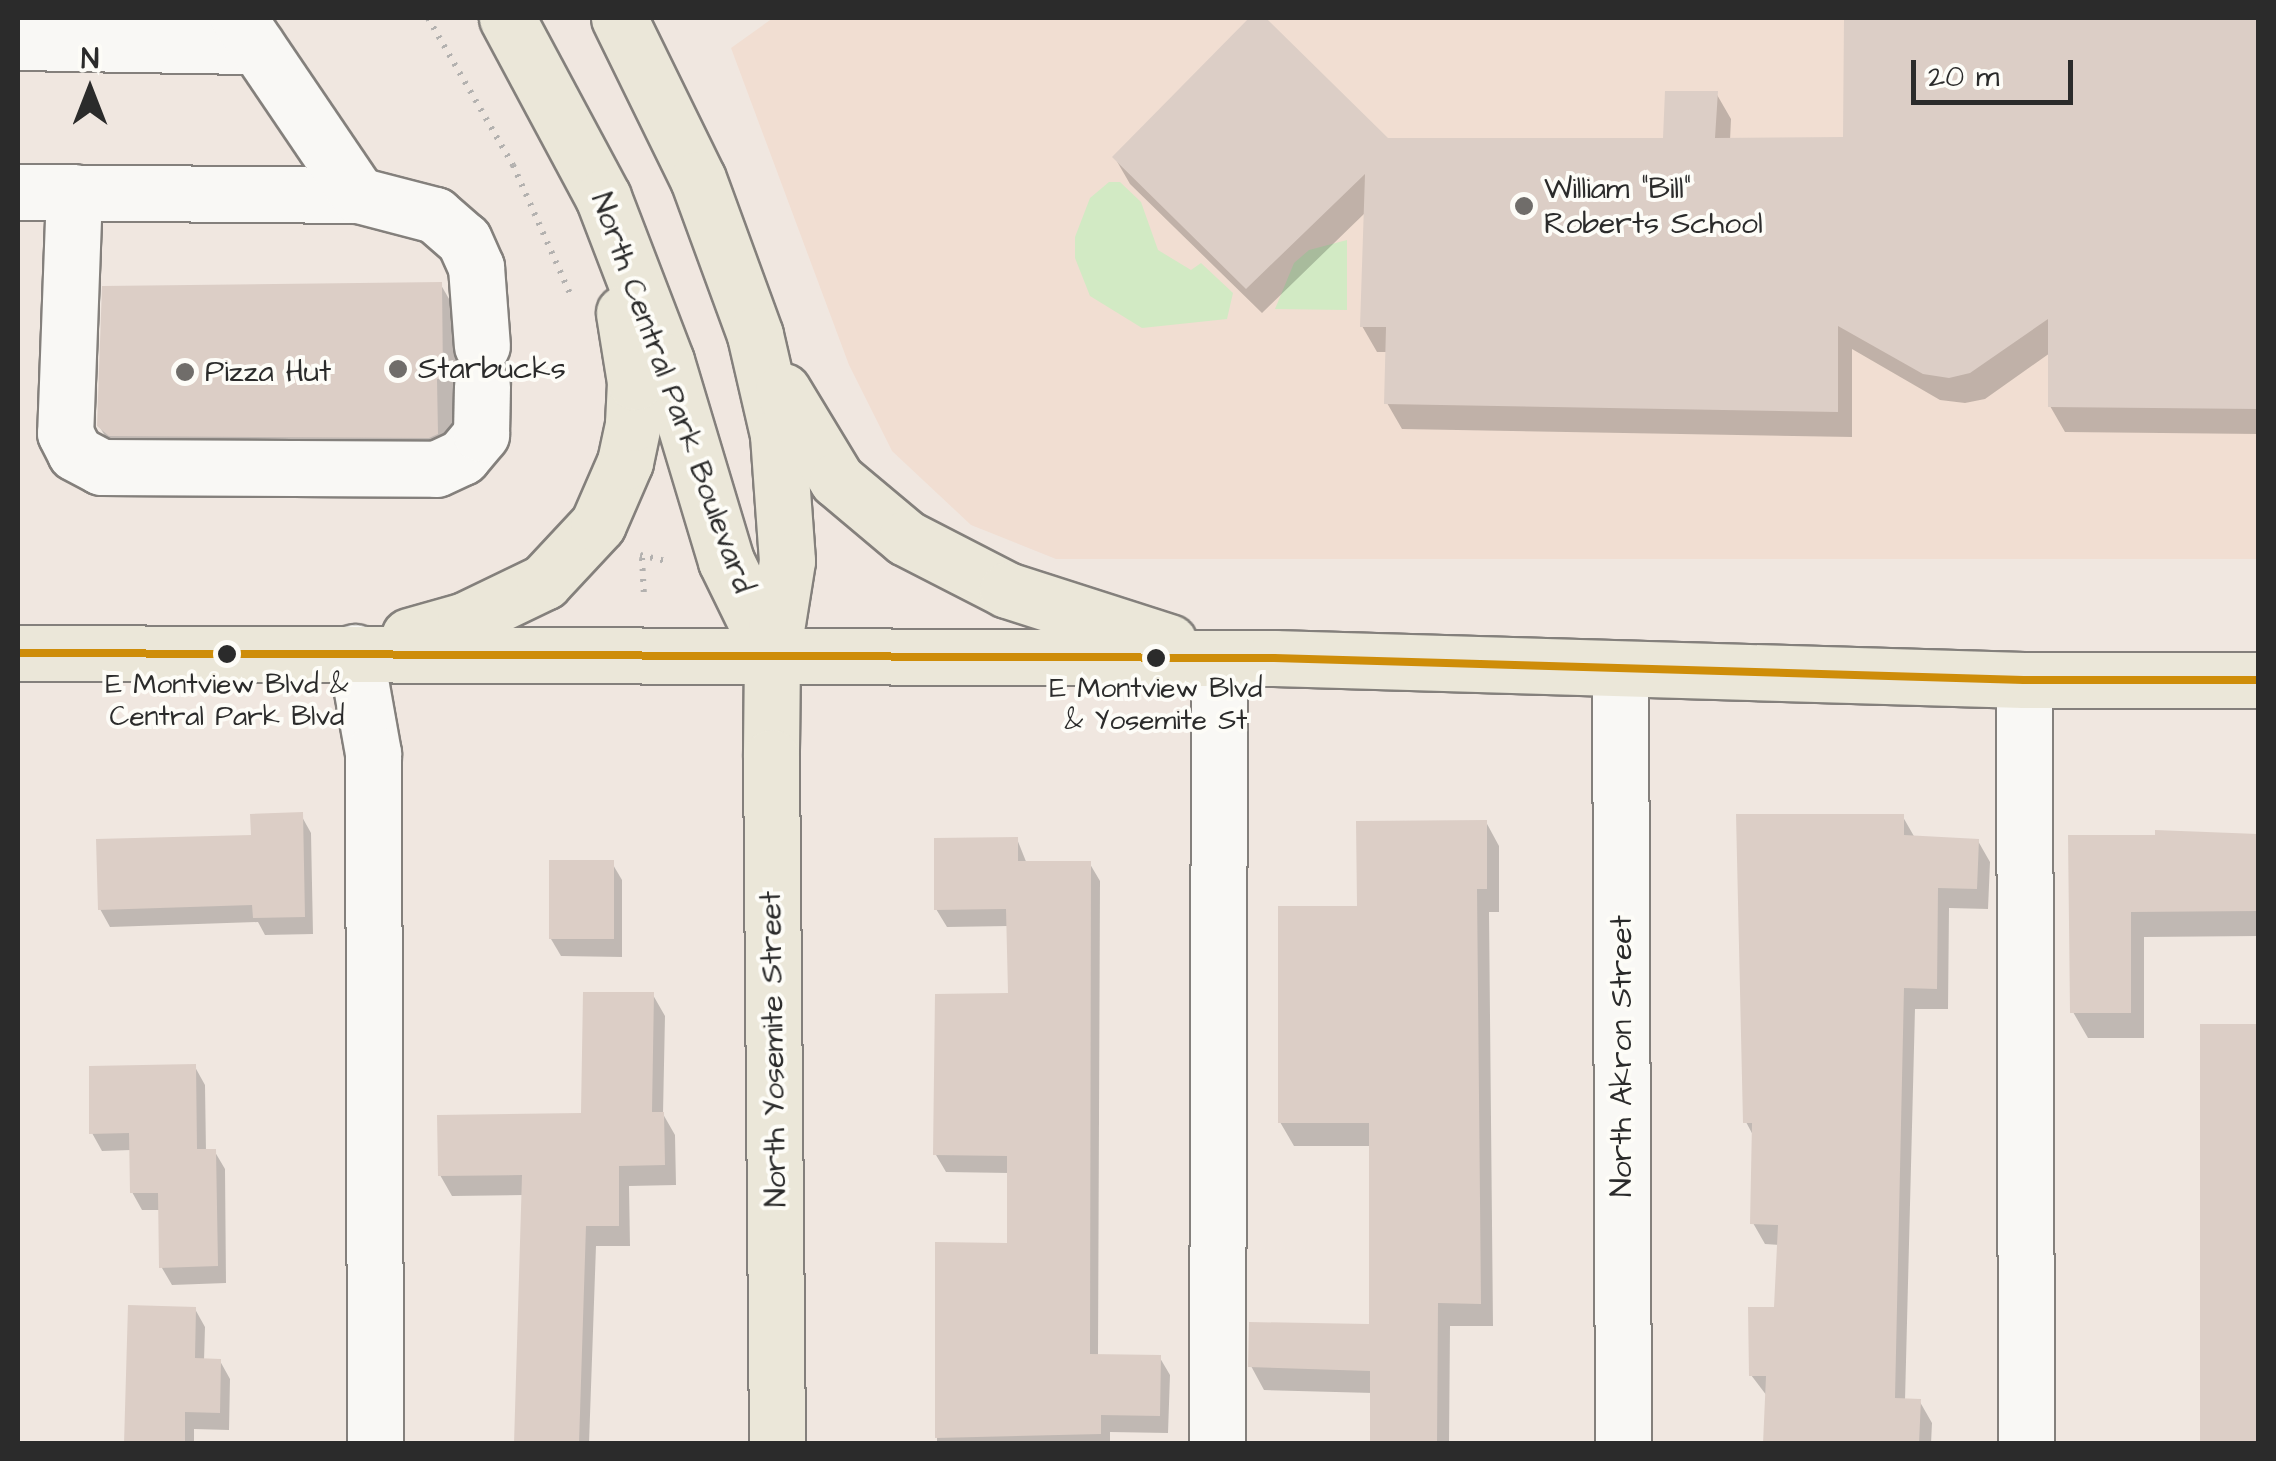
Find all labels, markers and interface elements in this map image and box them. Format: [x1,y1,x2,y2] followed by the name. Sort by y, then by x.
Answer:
[40,40,140,140] north arrow
[81,40,99,79] text: N
[1916,40,2078,102] scale bar
[1928,56,1999,98] text: 20 m
[1544,171,1763,242] place label: William "Bill" Roberts School
[583,188,761,598] street label: North Central Park Boulevard
[1513,195,1535,217] marker: William "Bill" Roberts School
[418,351,566,387] place label: Starbucks
[205,354,331,390] place label: Pizza Hut
[387,358,409,380] marker: Starbucks
[174,361,196,383] marker: Pizza Hut
[217,644,237,664] marker: E Montview Blvd & Central Park Blvd
[1146,648,1166,668] marker: E Montview Blvd & Yosemite St
[106,668,348,734] place label: E Montview Blvd & Central Park Blvd
[1050,672,1262,738] place label: E Montview Blvd & Yosemite St
[753,891,795,1207] street label: North Yosemite Street
[1604,915,1640,1197] street label: North Akron Street

